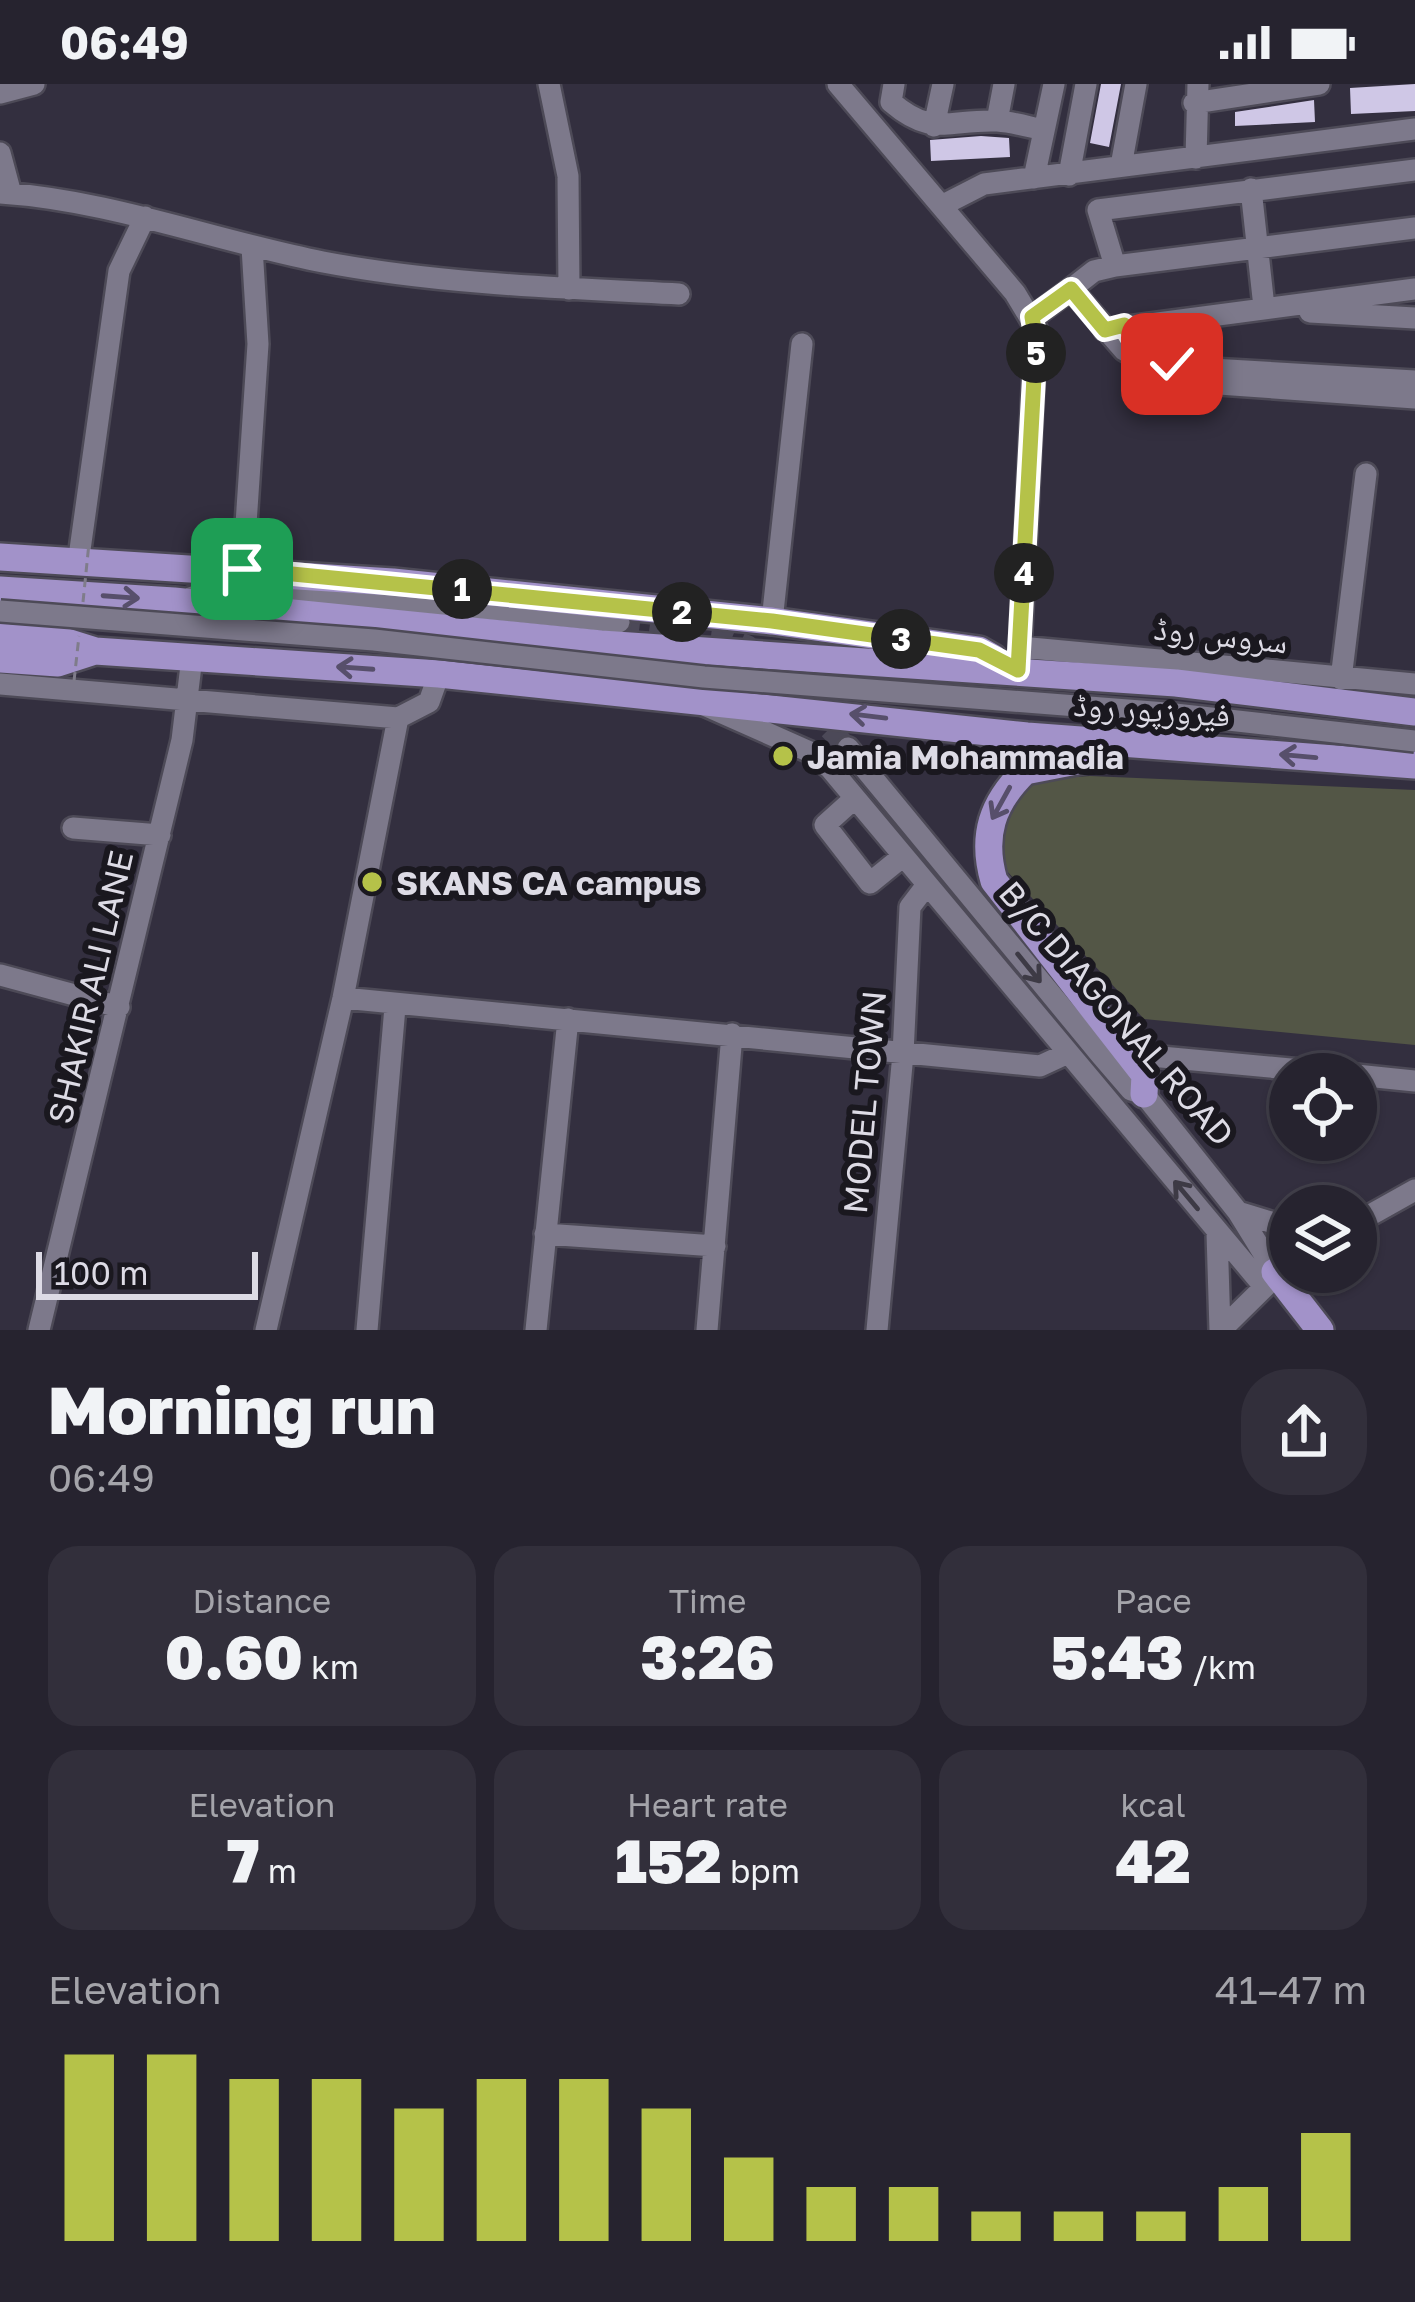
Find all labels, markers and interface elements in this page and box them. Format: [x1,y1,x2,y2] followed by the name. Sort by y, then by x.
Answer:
[60,15,189,69] text: 06:49
[1121,313,1223,415] pin
[1006,323,1066,383] pin: 5
[1139,331,1205,397] icon: check
[1026,333,1046,372] text: 5
[191,518,293,620] pin
[209,536,275,602] icon: arrive
[994,543,1054,603] pin: 4
[1014,553,1034,592] text: 4
[432,559,492,619] pin: 1
[454,569,471,608] text: 1
[652,582,712,642] pin: 2
[101,586,140,609] one-way arrow
[672,592,692,631] text: 2
[1152,608,1290,662] street label: سروس روڈ
[871,609,931,669] pin: 3
[891,619,911,658] text: 3
[336,656,375,679] one-way arrow
[1072,684,1232,735] street label: فیروزپور روڈ
[849,705,888,727] one-way arrow
[807,737,1124,776] place label: Jamia Mohammadia
[770,743,796,769] marker: Jamia Mohammadia
[1279,744,1318,767] one-way arrow
[989,784,1012,819] one-way arrow
[40,847,140,1127] street label: SHAKIR ALI LANE
[396,863,701,902] place label: SKANS CA campus
[359,869,385,895] marker: SKANS CA campus
[992,873,1242,1153] street label: B/C DIAGONAL ROAD
[1015,952,1042,984] one-way arrow
[835,989,893,1215] street label: MODEL TOWN
[1269,1053,1377,1293] map controls
[1269,1053,1377,1161] button: locate
[1173,1180,1200,1212] one-way arrow
[1269,1185,1377,1293] button: layers
[36,1246,258,1299] scale bar
[54,1253,148,1292] text: 100 m
[48,1369,436,1449] text: Morning run
[1241,1369,1367,1495] button: share
[48,1454,155,1501] text: 06:49
[192,1581,331,1620] text: Distance
[669,1581,746,1620] text: Time
[1115,1581,1192,1620] text: Pace
[165,1620,303,1692] text: 0.60
[641,1620,774,1692] text: 3:26
[1050,1620,1184,1692] text: 5:43
[303,1647,359,1686] text: km
[1184,1647,1256,1686] text: /km
[188,1785,335,1824] text: Elevation
[627,1785,788,1824] text: Heart rate
[1121,1785,1186,1824] text: kcal
[227,1824,260,1896] text: 7
[615,1824,722,1896] text: 152
[1116,1824,1191,1896] text: 42
[260,1851,297,1890] text: m
[722,1851,800,1890] text: bpm
[48,1966,221,2013] text: Elevation
[1215,1966,1367,2013] text: 41–47 m

